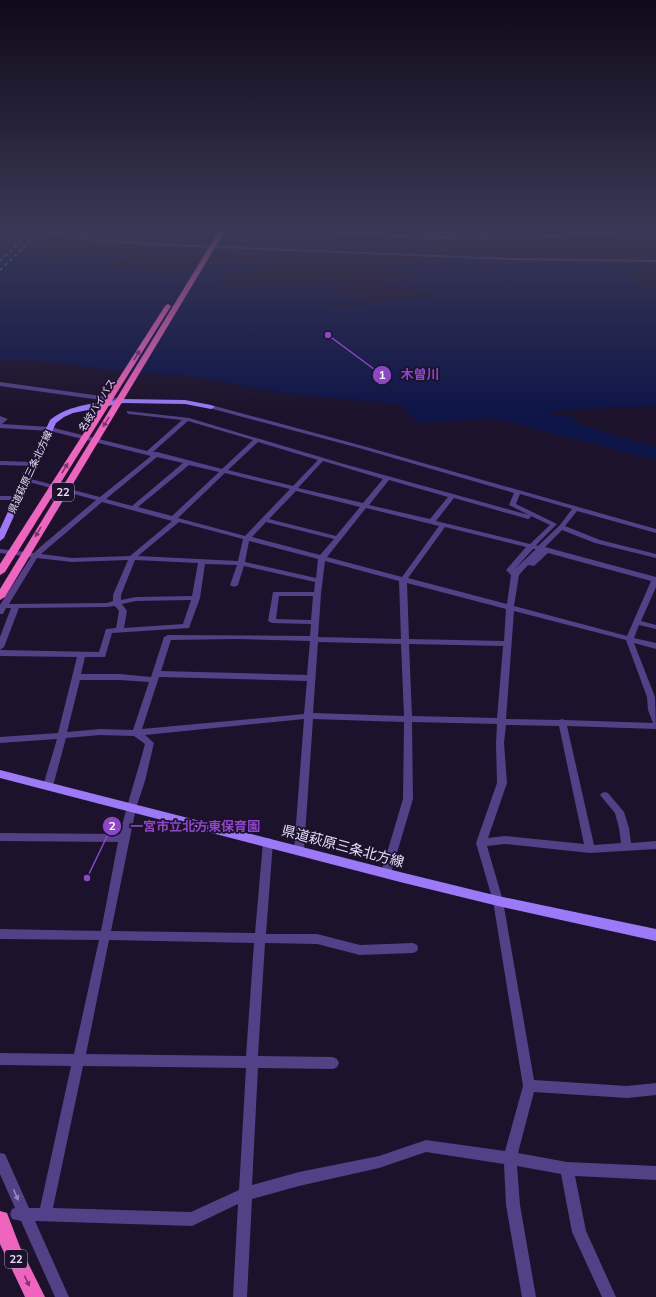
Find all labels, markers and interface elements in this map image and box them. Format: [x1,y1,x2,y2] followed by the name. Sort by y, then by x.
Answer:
[133,350,141,360] one-way arrow
[372,362,447,387] callout: 木曽川
[400,366,440,382] text: 木曽川
[378,367,386,382] text: 1
[76,376,118,434] street label: 名岐バイパス
[102,417,110,427] one-way arrow
[5,428,55,516] street label: 県道萩原三条北方線
[62,462,69,474] one-way arrow
[52,483,74,501] road number: 22
[34,527,42,537] one-way arrow
[102,814,268,839] callout: 一宮市立北方東保育園
[108,818,116,833] text: 2
[130,818,260,834] text: 一宮市立北方東保育園
[280,821,406,871] street label: 県道萩原三条北方線
[13,1189,19,1200] one-way arrow
[5,1250,27,1268] road number: 22
[24,1275,30,1287] one-way arrow

